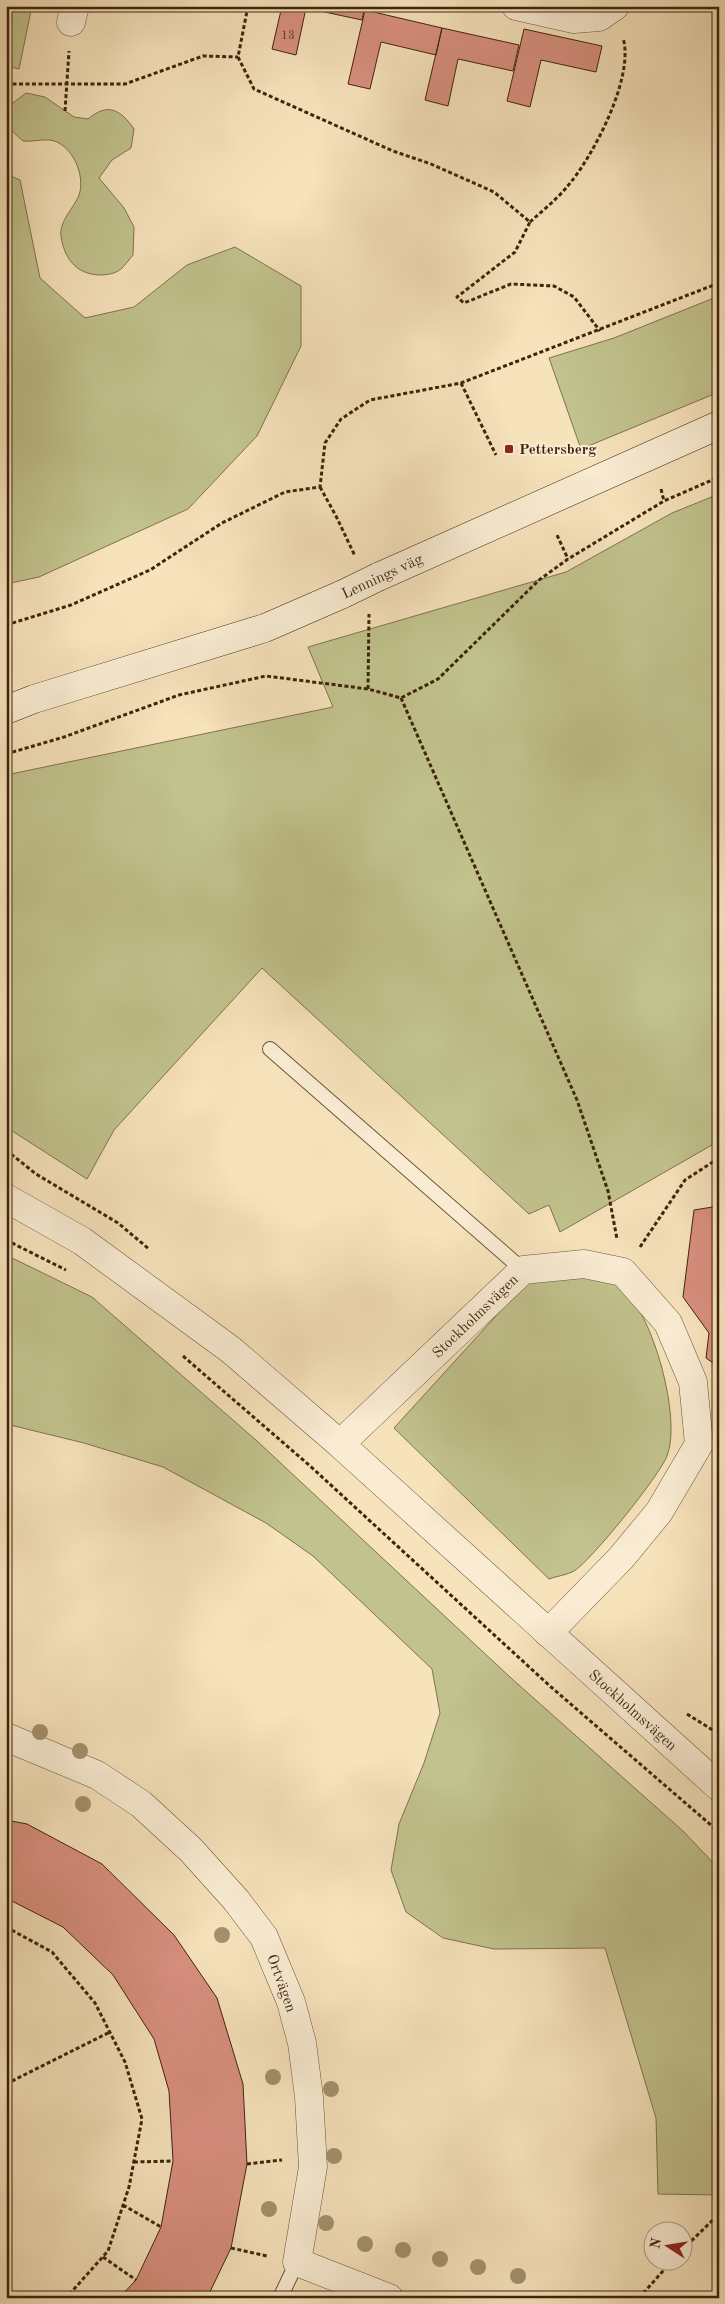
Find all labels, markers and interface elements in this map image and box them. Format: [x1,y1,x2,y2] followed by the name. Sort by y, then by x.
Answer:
[281,30,295,42] house number: 13
[503,443,515,455] marker: Pettersberg
[519,443,597,458] place label: Pettersberg
[340,552,425,603] street label: Lennings väg
[430,1272,522,1362] street label: Stockholmsvägen
[585,1668,679,1754] street label: Stockholmsvägen
[263,1953,298,2014] street label: Ortvägen
[642,2222,692,2272] north arrow
[648,2237,664,2250] text: N

